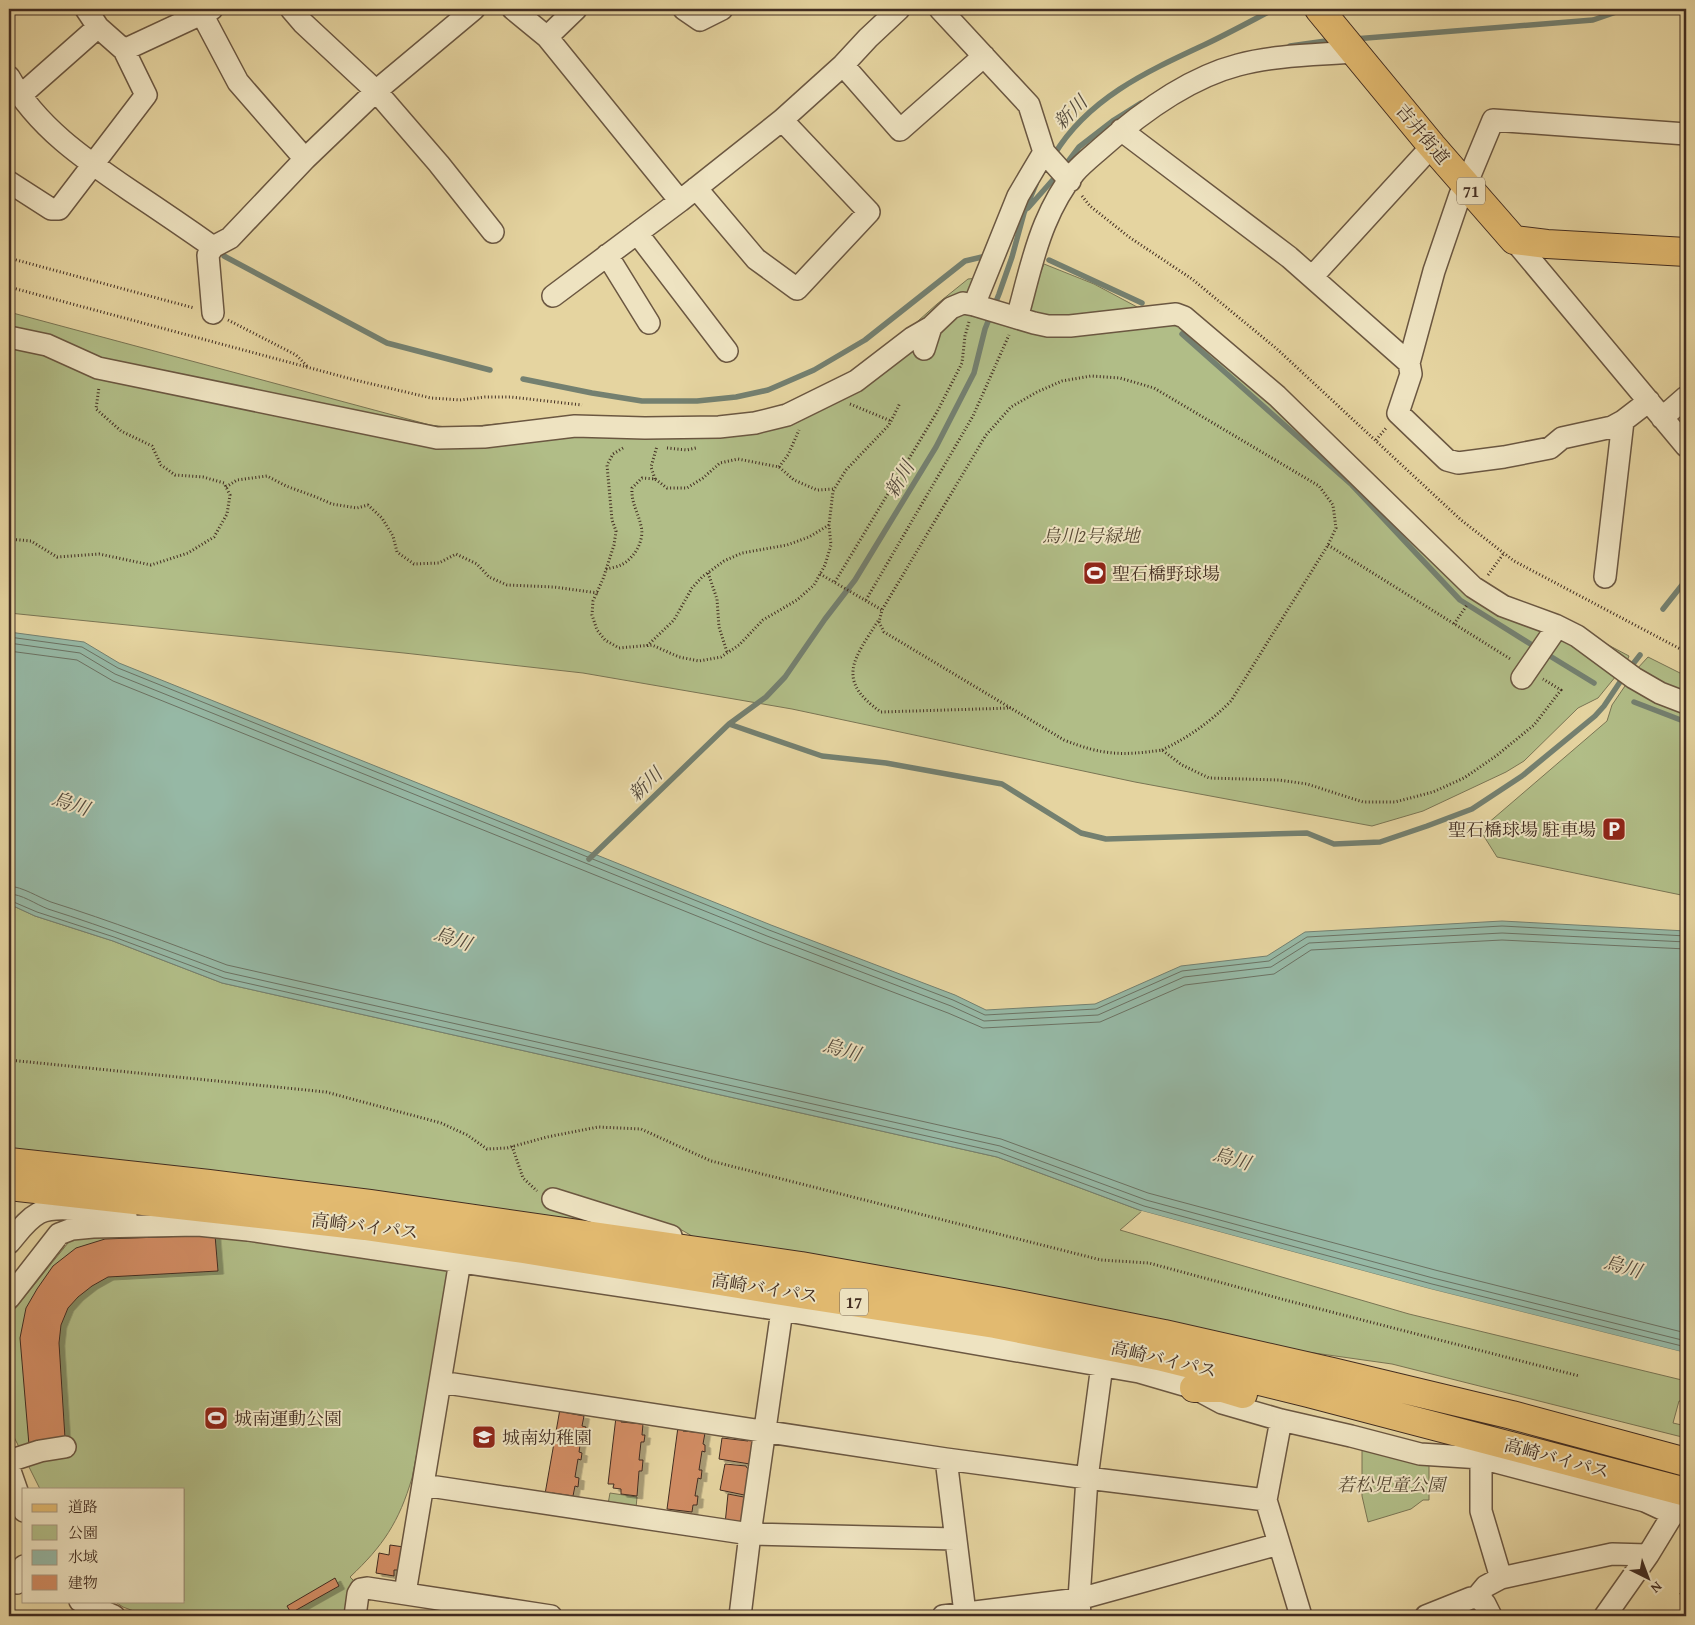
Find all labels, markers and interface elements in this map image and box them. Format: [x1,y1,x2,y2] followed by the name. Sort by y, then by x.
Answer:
[1047,87,1095,135] water label: 新川
[1390,98,1456,170] street label: 吉井街道
[1457,178,1485,205] road number: 71
[877,454,922,503] water label: 新川
[1042,522,1142,549] park label: 烏川2号緑地
[1082,560,1108,586] sports icon: 聖石橋野球場
[1112,560,1220,587] place label: 聖石橋野球場
[622,759,670,807] water label: 新川
[48,784,95,823] water label: 烏川
[1448,816,1596,843] place label: 聖石橋球場 駐車場
[1601,816,1627,842] parking icon: 聖石橋球場 駐車場
[430,919,477,958] water label: 烏川
[820,1030,866,1068] water label: 烏川
[1210,1139,1256,1177] water label: 烏川
[310,1206,420,1246] street label: 高崎バイパス
[1601,1247,1647,1285] water label: 烏川
[710,1266,820,1310] street label: 高崎バイパス
[840,1288,868,1315] road number: 17
[1109,1334,1219,1384] street label: 高崎バイパス
[203,1405,229,1431] sports icon: 城南運動公園
[234,1405,342,1432] place label: 城南運動公園
[471,1424,497,1450] school or university icon: 城南幼稚園
[502,1424,592,1451] place label: 城南幼稚園
[1502,1431,1612,1485] street label: 高崎バイパス
[1337,1471,1448,1498] park label: 若松児童公園
[22,1488,185,1602] legend
[68,1496,98,1517] text: 道路
[68,1522,98,1543] text: 公園
[68,1546,98,1567] text: 水域
[1622,1552,1672,1602] north arrow
[68,1572,98,1593] text: 建物
[1646,1577,1667,1599] text: N

